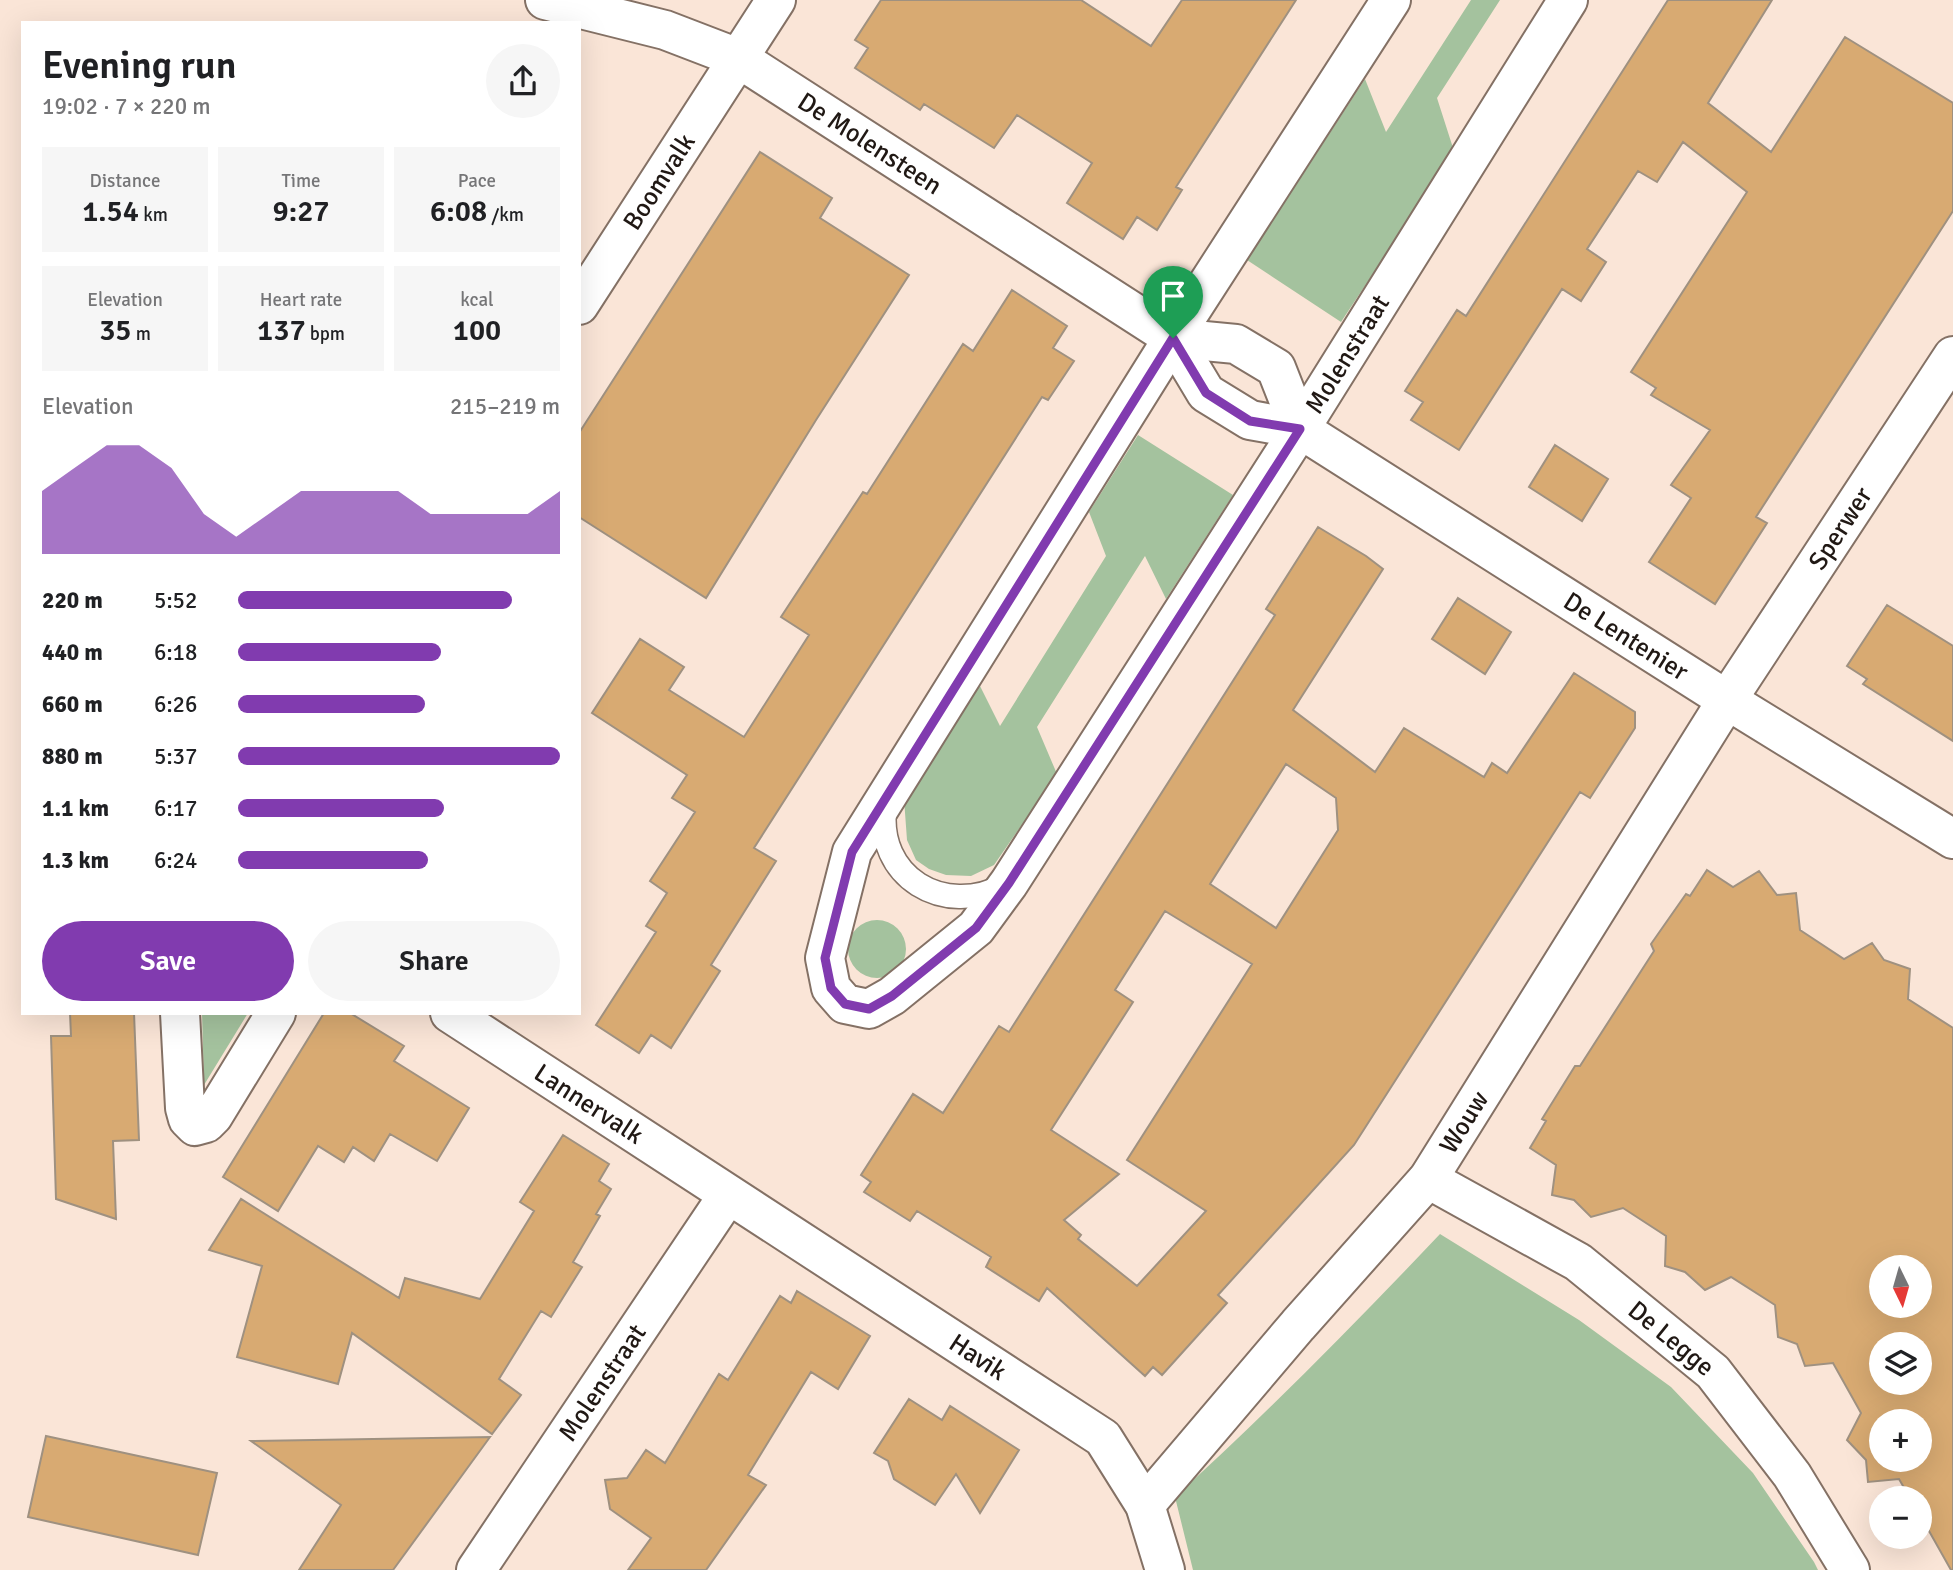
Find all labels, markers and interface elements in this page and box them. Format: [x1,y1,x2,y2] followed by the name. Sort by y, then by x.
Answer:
[42,42,236,89] text: Evening run
[486,44,560,118] button: share
[791,86,948,202] street label: De Molensteen
[42,92,211,121] text: 19:02 · 7 × 220 m
[617,128,703,236] street label: Boomvalk
[90,169,160,193] text: Distance
[281,169,321,193] text: Time
[458,169,496,193] text: Pace
[82,193,139,230] text: 1.54
[272,193,330,230] text: 9:27
[430,193,487,230] text: 6:08
[139,203,168,227] text: km
[487,203,524,227] text: /km
[1143,266,1203,338] pin
[1154,277,1192,315] icon: arrive
[87,288,163,312] text: Elevation
[260,288,342,312] text: Heart rate
[460,288,494,312] text: kcal
[1299,289,1397,420] street label: Molenstraat
[99,312,132,349] text: 35
[257,312,306,349] text: 137
[453,312,501,349] text: 100
[132,322,151,346] text: m
[306,322,345,346] text: bpm
[42,392,134,421] text: Elevation
[450,392,560,421] text: 215–219 m
[1802,481,1880,576] street label: Sperwer
[1557,585,1694,688] street label: De Lentenier
[42,586,103,615] text: 220 m
[154,586,197,615] text: 5:52
[42,638,103,667] text: 440 m
[154,638,197,667] text: 6:18
[42,690,103,719] text: 660 m
[154,690,197,719] text: 6:26
[42,742,103,771] text: 880 m
[154,742,197,771] text: 5:37
[42,794,109,823] text: 1.1 km
[154,794,197,823] text: 6:17
[42,846,109,875] text: 1.3 km
[154,846,197,875] text: 6:24
[42,921,294,1001] button: Save
[308,921,560,1001] button: Share
[528,1057,649,1152] street label: Lannervalk
[1433,1085,1496,1160] street label: Wouw
[1869,1255,1932,1318] north arrow
[1869,1255,1932,1549] map controls
[1621,1294,1720,1384] street label: De Legge
[552,1318,654,1448] street label: Molenstraat
[943,1327,1012,1388] street label: Havik
[1869,1332,1932,1395] button: layers
[1869,1409,1932,1472] button: +
[1869,1486,1932,1549] button: −

